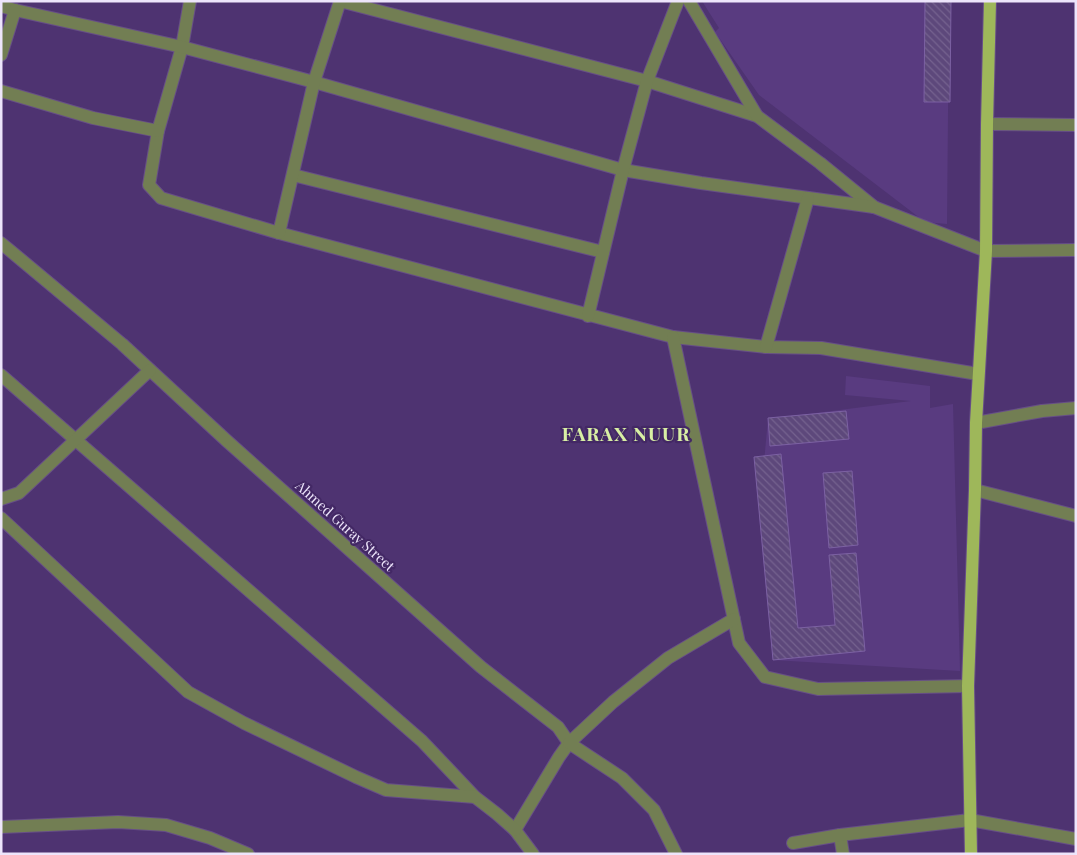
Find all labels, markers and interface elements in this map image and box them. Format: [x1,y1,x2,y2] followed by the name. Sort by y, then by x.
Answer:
[562,420,690,446] district label: FARAX NUUR
[291,475,400,576] street label: Ahmed Guray Street

